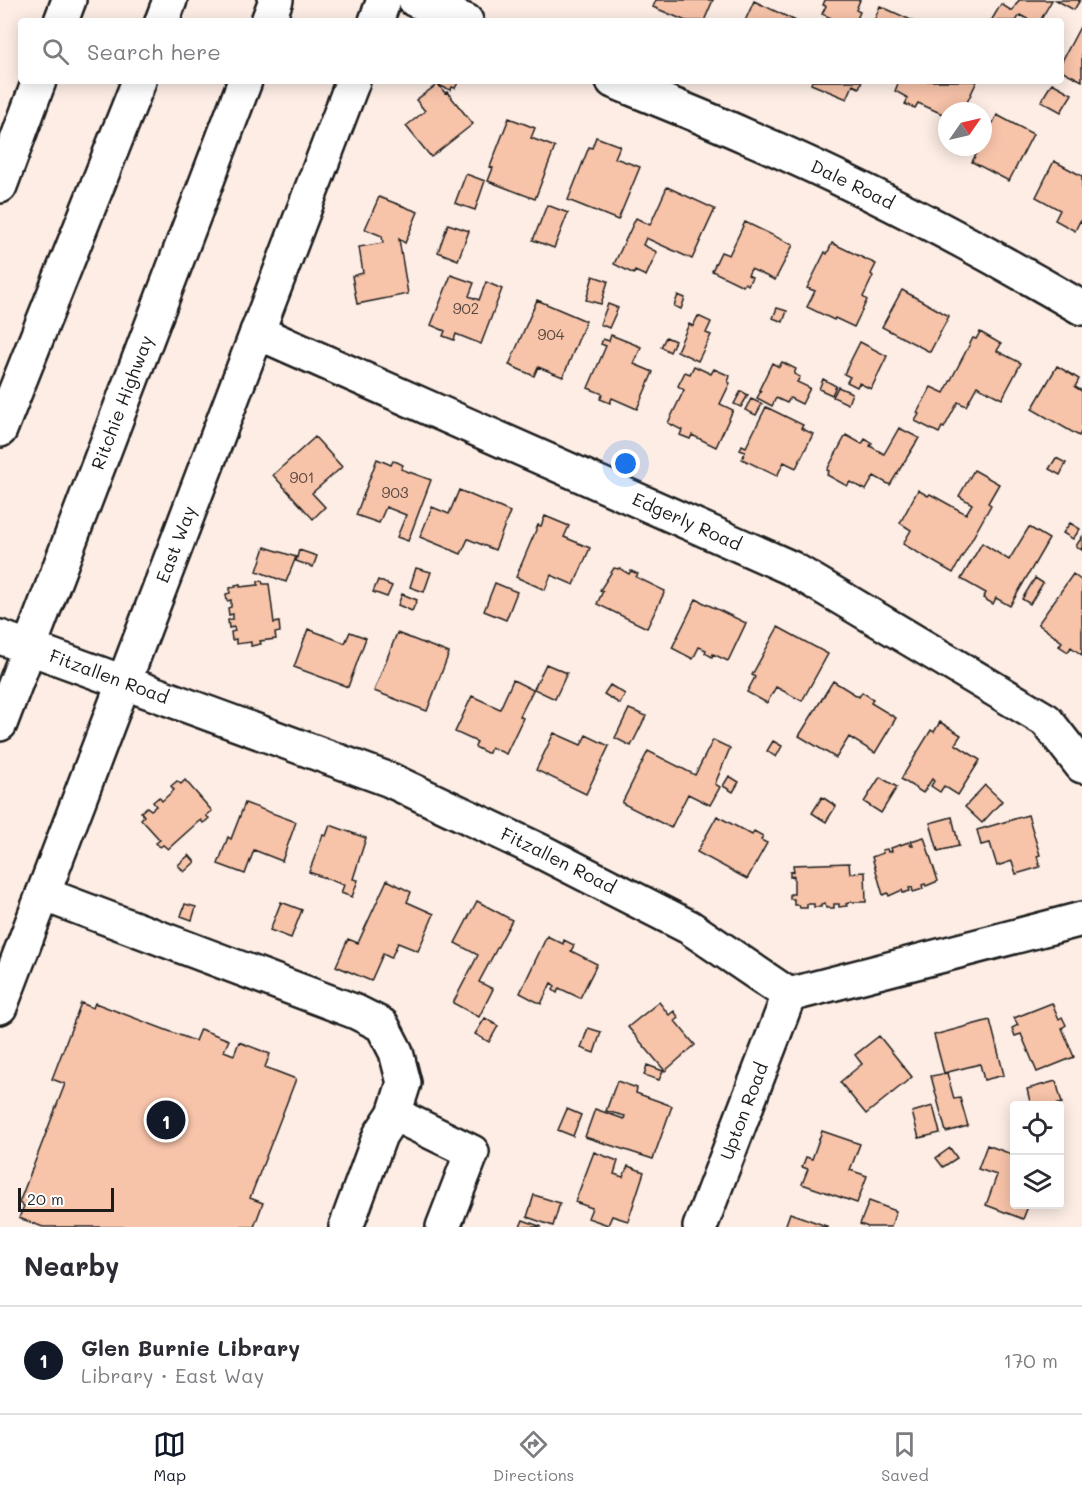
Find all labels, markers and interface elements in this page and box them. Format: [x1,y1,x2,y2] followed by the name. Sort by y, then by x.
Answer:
[18,18,1064,84] search box
[39,35,72,68] icon: search
[87,37,221,66] text: Search here
[938,102,992,156] north arrow
[807,154,899,214] street label: Dale Road
[453,298,479,318] house number: 902
[538,324,565,344] house number: 904
[85,332,158,473] street label: Ritchie Highway
[611,449,640,478] your location
[290,467,314,487] house number: 901
[382,482,409,502] house number: 903
[629,486,746,556] street label: Edgerly Road
[150,502,201,586] street label: East Way
[46,643,172,709] street label: Fitzallen Road
[497,821,620,899] street label: Fitzallen Road
[714,1059,773,1163] street label: Upton Road
[146,1098,186,1142] pin: 1
[1010,1101,1064,1209] map controls
[1010,1101,1064,1155] button: locate
[1010,1155,1064,1209] button: layers
[18,1185,114,1212] scale bar
[27,1188,64,1209] text: 20 m
[24,1249,119,1283] text: Nearby
[81,1333,300,1362] text: Glen Burnie Library
[39,1347,48,1373] text: 1
[1003,1347,1058,1373] text: 170 m
[81,1362,264,1388] text: Library · East Way
[153,1428,186,1485] tab: Map
[493,1428,574,1485] tab: Directions
[881,1428,929,1485] tab: Saved

